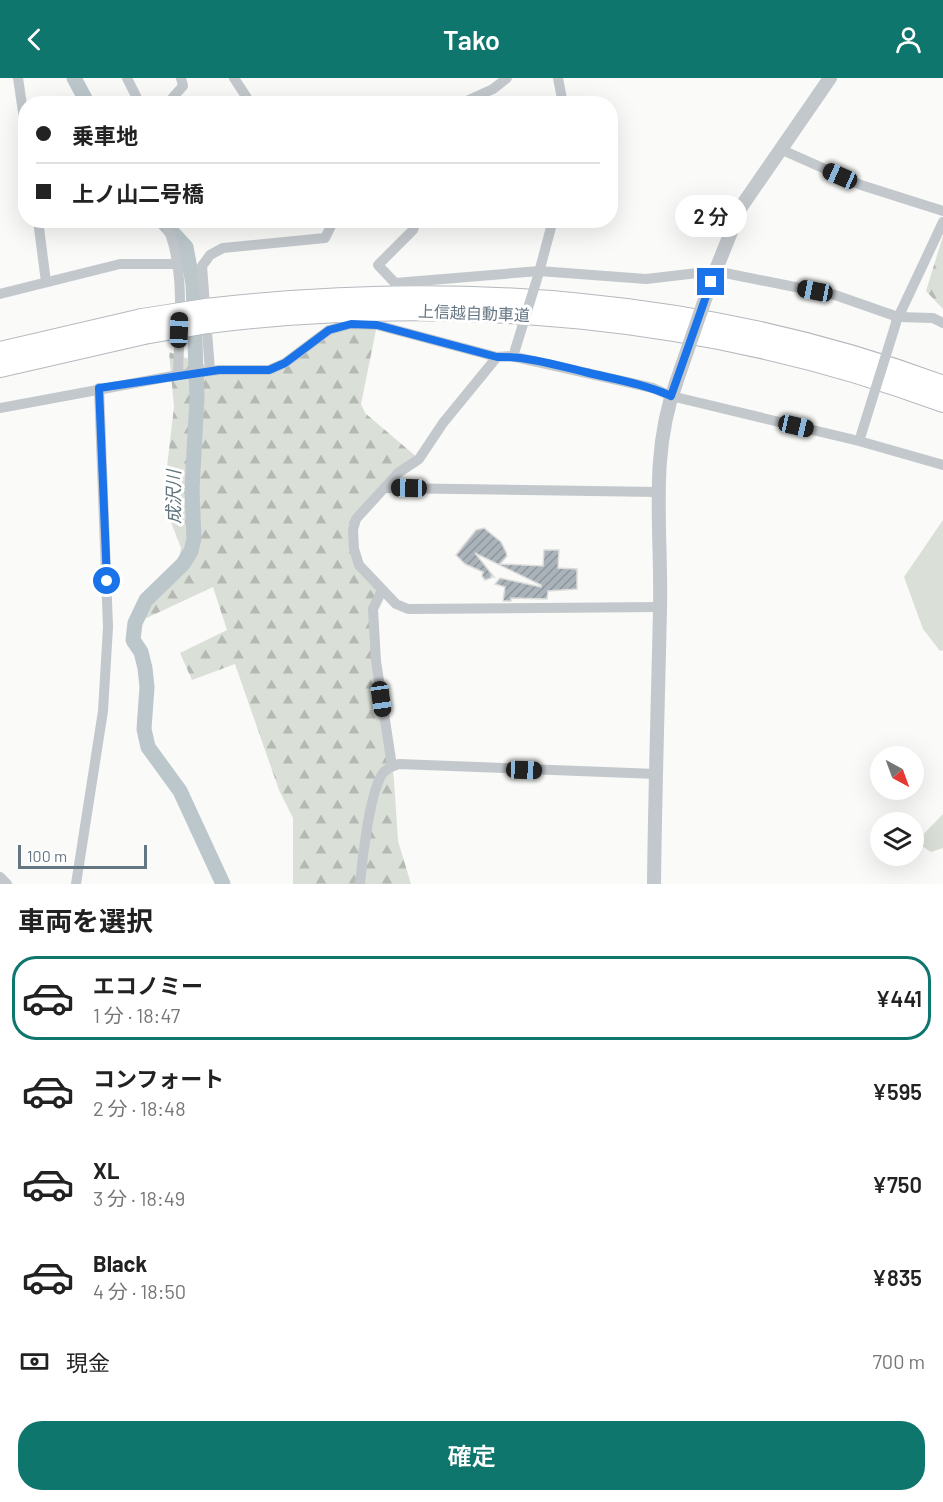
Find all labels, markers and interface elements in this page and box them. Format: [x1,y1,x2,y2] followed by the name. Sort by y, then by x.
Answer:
[18,23,51,56] icon: back
[443,23,500,55] text: Tako
[892,23,925,56] icon: person
[72,122,138,148] text: 乗車地
[820,160,860,192] car
[72,180,204,206] text: 上ノ山二号橋
[675,195,747,237] callout: 2 分
[693,204,729,228] text: 2 分
[697,268,724,295] route end
[796,279,834,303] car
[418,301,530,324] street label: 上信越自動車道
[169,312,189,348] car
[776,413,816,439] car
[162,468,184,524] water label: 成沢川
[391,479,427,497] car
[93,567,120,594] route start
[370,680,392,718] car
[870,746,924,800] north arrow
[870,746,924,866] map controls
[506,760,542,780] car
[870,812,924,866] button: layers
[18,842,147,870] scale bar
[27,846,67,865] text: 100 m
[18,904,153,936] text: 車両を選択
[21,971,75,1025] icon: car
[93,972,203,998] text: エコノミー
[875,985,922,1011] text: ¥441
[93,1003,180,1027] text: 1 分 · 18:47
[21,1064,75,1118] icon: car
[93,1065,224,1091] text: コンフォート
[872,1078,922,1104] text: ¥595
[93,1096,186,1120] text: 2 分 · 18:48
[21,1157,75,1211] icon: car
[93,1157,119,1183] text: XL
[872,1171,922,1197] text: ¥750
[93,1186,185,1210] text: 3 分 · 18:49
[21,1250,75,1304] icon: car
[93,1250,147,1276] text: Black
[872,1264,922,1290] text: ¥835
[93,1279,186,1303] text: 4 分 · 18:50
[18,1345,51,1378] icon: cash
[66,1349,110,1375] text: 現金
[872,1349,925,1373] text: 700 m
[18,1421,925,1490] button: 確定

